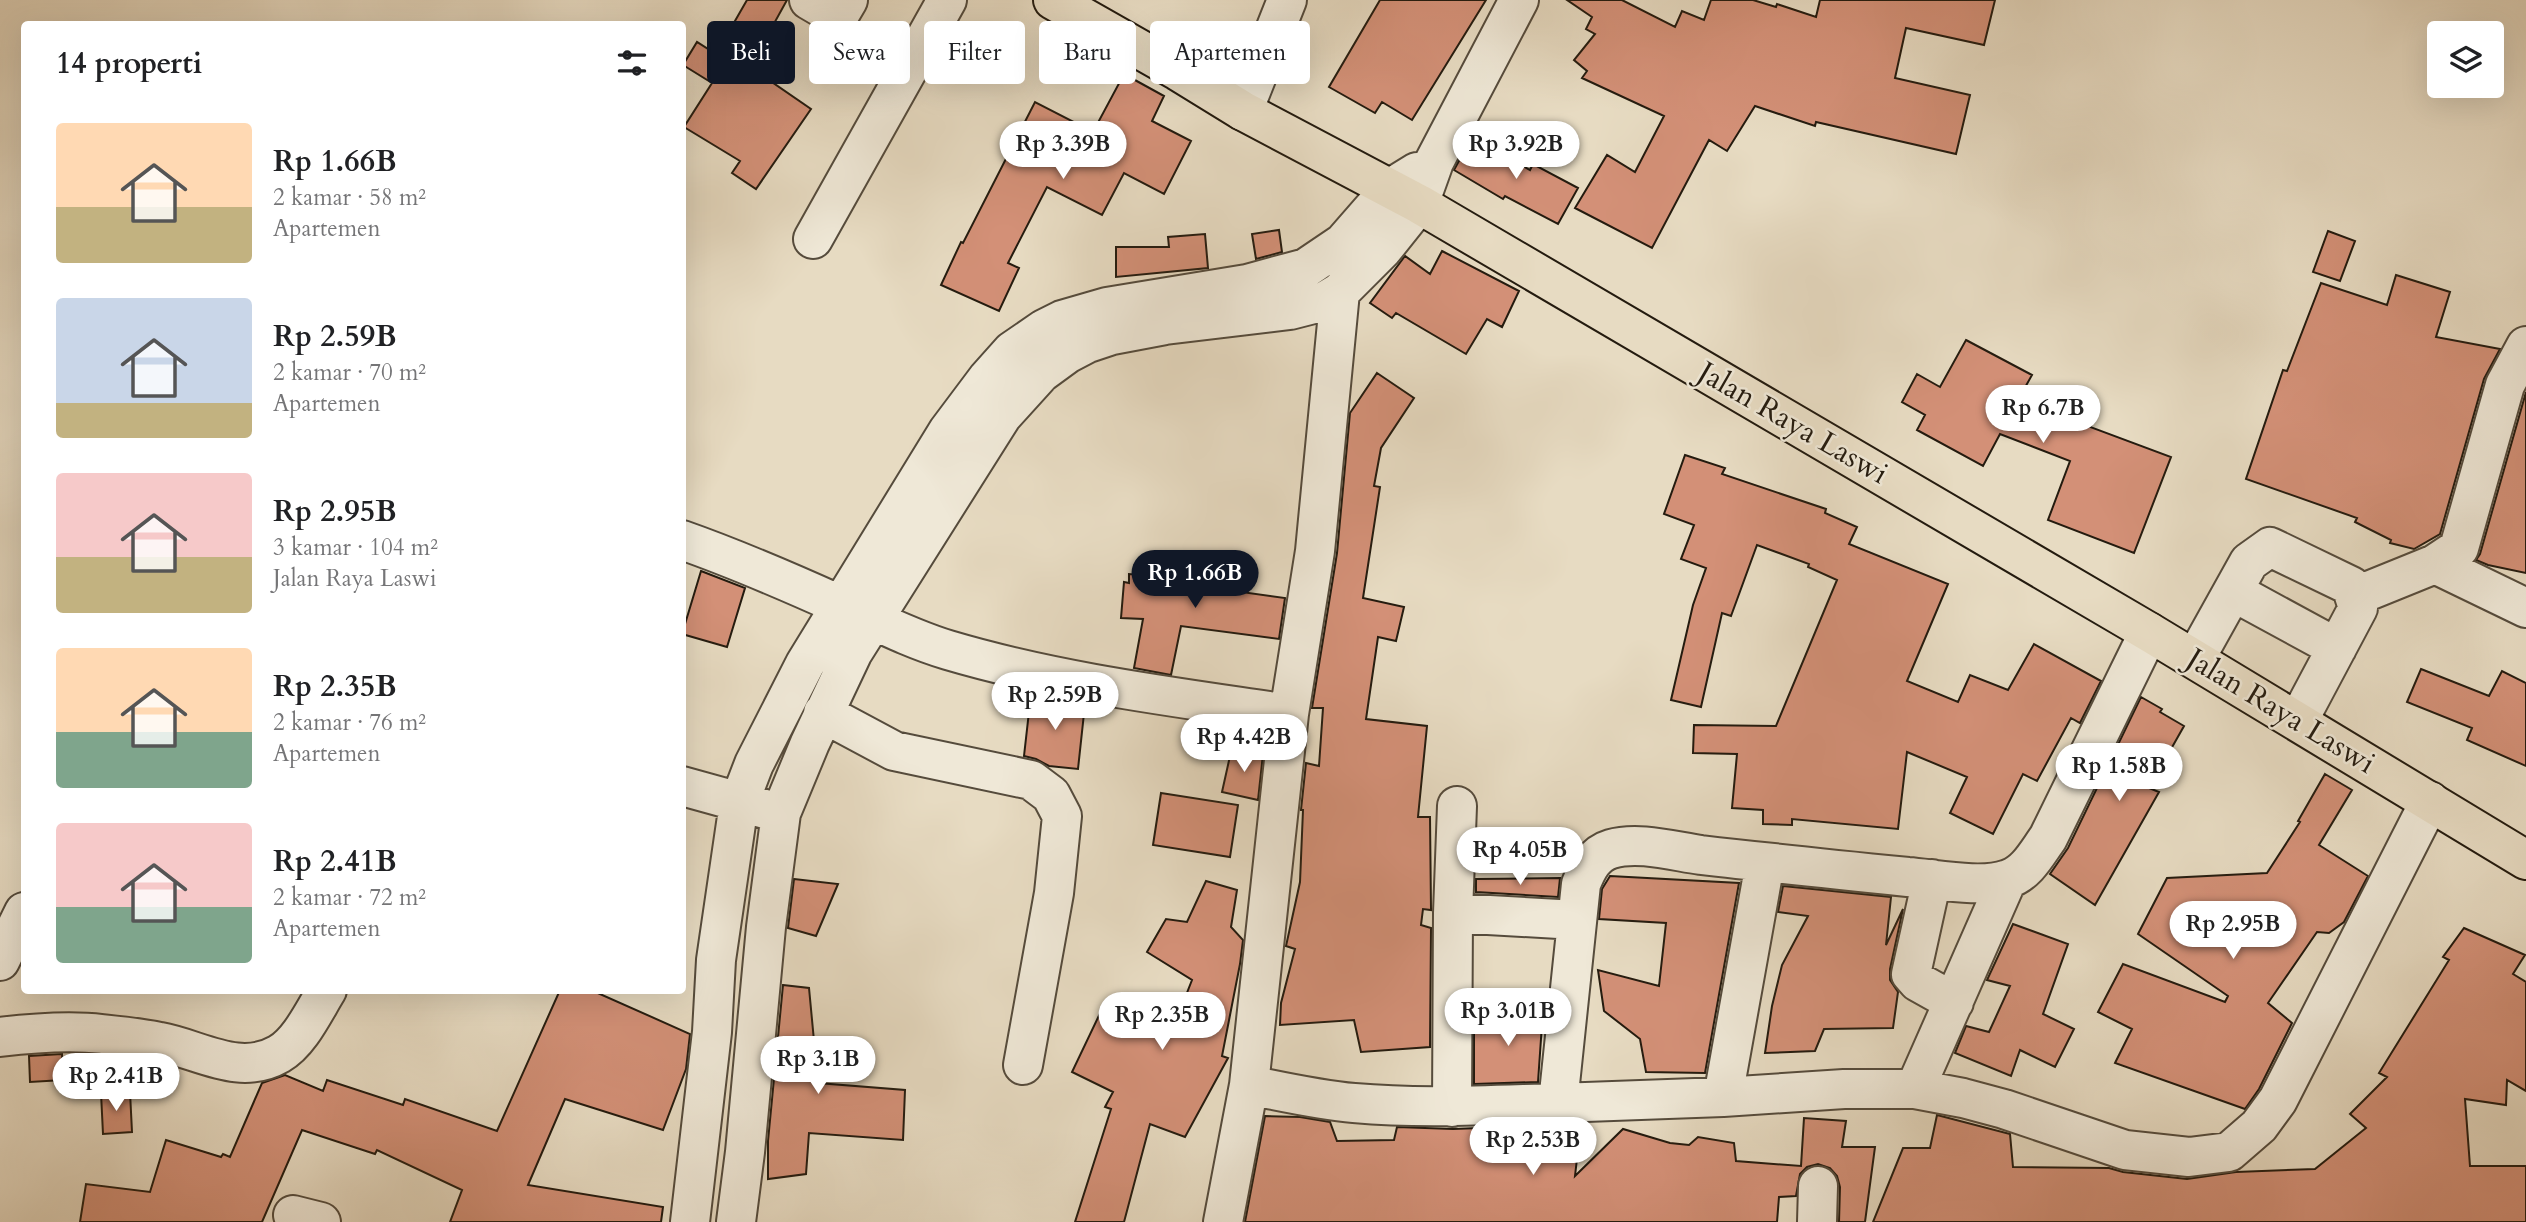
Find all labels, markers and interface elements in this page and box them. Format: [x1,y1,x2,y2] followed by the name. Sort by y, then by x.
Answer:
[707,21,795,84] chip: Beli
[809,21,910,84] chip: Sewa
[924,21,1025,84] chip: Filter
[1039,21,1136,84] chip: Baru
[1150,21,1310,84] chip: Apartemen
[2427,21,2504,98] map controls
[2427,21,2504,98] button: layers
[56,43,202,84] text: 14 properti
[613,44,651,82] icon: filters
[991,122,1135,181] pin: Rp 3.39B
[1444,122,1588,181] pin: Rp 3.92B
[1016,128,1110,159] text: Rp 3.39B
[1469,128,1563,159] text: Rp 3.92B
[273,141,397,182] text: Rp 1.66B
[112,151,196,235] icon: home
[273,182,426,213] text: 2 kamar · 58 m²
[273,213,381,244] text: Apartemen
[273,316,397,357] text: Rp 2.59B
[112,326,196,410] icon: home
[1687,350,1896,494] street label: Jalan Raya Laswi
[273,357,426,388] text: 2 kamar · 70 m²
[1978,386,2108,445] pin: Rp 6.7B
[273,388,381,419] text: Apartemen
[2001,392,2085,423] text: Rp 6.7B
[273,491,397,532] text: Rp 2.95B
[112,501,196,585] icon: home
[273,532,438,563] text: 3 kamar · 104 m²
[1123,550,1267,610] pin: Rp 1.66B
[1148,557,1242,588] text: Rp 1.66B
[273,563,436,594] text: Jalan Raya Laswi
[2176,636,2383,783] street label: Jalan Raya Laswi
[273,666,397,707] text: Rp 2.35B
[983,672,1127,732] pin: Rp 2.59B
[112,676,196,760] icon: home
[1008,679,1102,710] text: Rp 2.59B
[273,707,426,738] text: 2 kamar · 76 m²
[1172,714,1316,774] pin: Rp 4.42B
[1197,721,1291,752] text: Rp 4.42B
[273,738,381,769] text: Apartemen
[2047,744,2191,803] pin: Rp 1.58B
[2072,750,2166,781] text: Rp 1.58B
[1448,828,1592,887] pin: Rp 4.05B
[1473,834,1567,865] text: Rp 4.05B
[273,841,397,882] text: Rp 2.41B
[112,851,196,935] icon: home
[273,882,426,913] text: 2 kamar · 72 m²
[2161,902,2305,961] pin: Rp 2.95B
[2186,908,2280,939] text: Rp 2.95B
[273,913,381,944] text: Apartemen
[1436,988,1580,1048] pin: Rp 3.01B
[1090,992,1234,1052] pin: Rp 2.35B
[1461,995,1555,1026] text: Rp 3.01B
[1115,999,1209,1030] text: Rp 2.35B
[753,1036,883,1096] pin: Rp 3.1B
[776,1043,860,1074] text: Rp 3.1B
[44,1054,188,1113] pin: Rp 2.41B
[69,1060,163,1091] text: Rp 2.41B
[1461,1118,1605,1177] pin: Rp 2.53B
[1486,1124,1580,1155] text: Rp 2.53B

